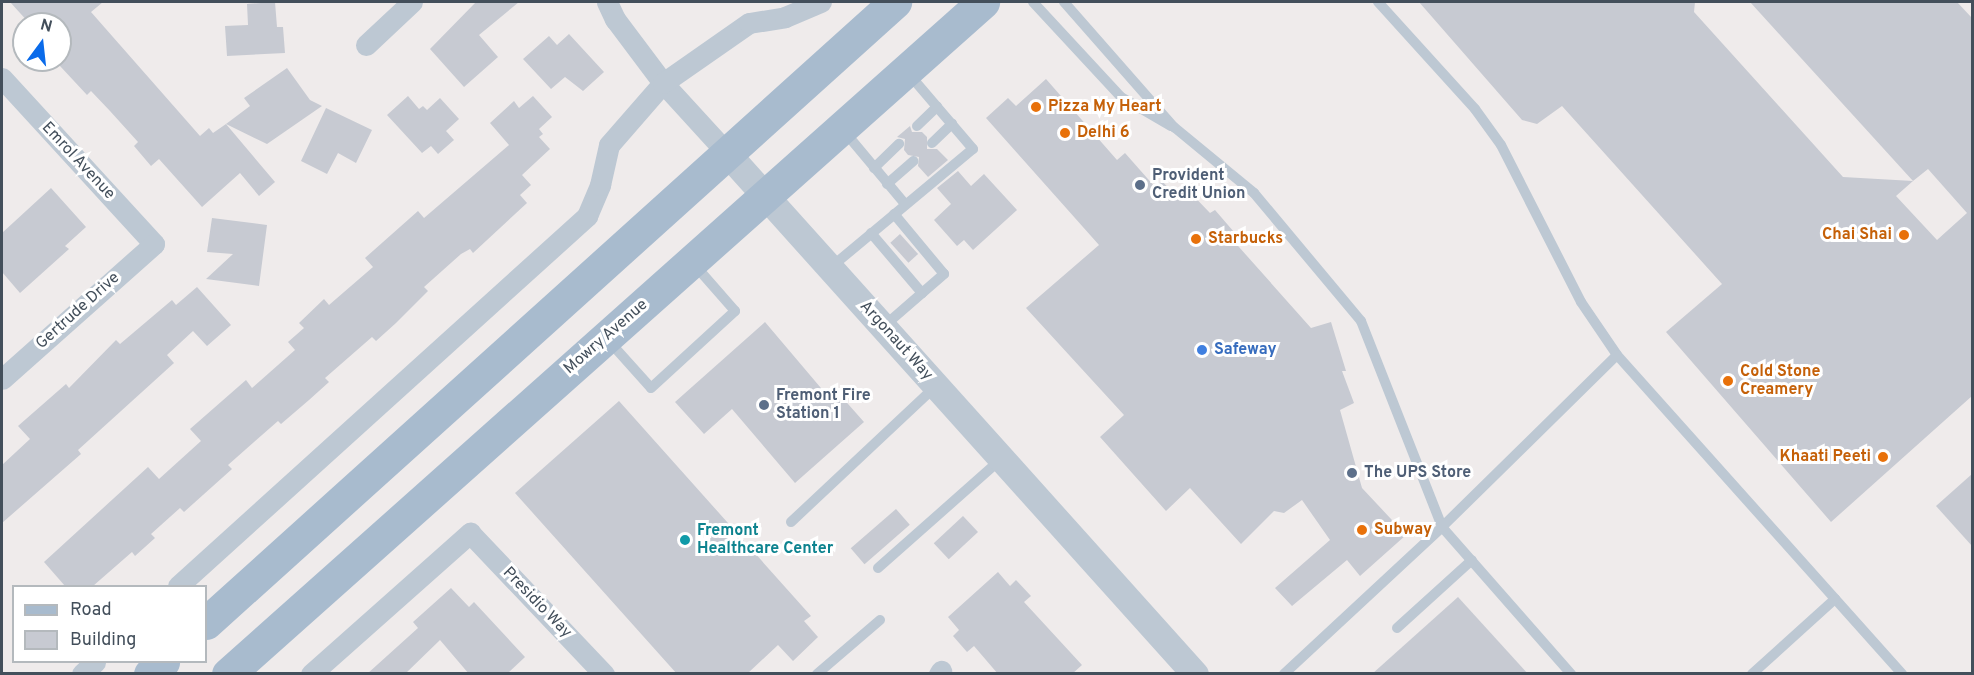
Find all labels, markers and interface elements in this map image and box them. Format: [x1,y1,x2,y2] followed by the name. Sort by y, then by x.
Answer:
[12,12,72,72] north arrow
[38,15,54,38] text: N
[1048,97,1161,117] place label: Pizza My Heart
[1029,100,1043,114] marker: Pizza My Heart
[37,118,119,204] street label: Emrol Avenue
[1077,123,1130,143] place label: Delhi 6
[1058,126,1072,140] marker: Delhi 6
[1152,166,1245,204] place label: Provident Credit Union
[1133,178,1147,192] marker: Provident Credit Union
[1822,225,1892,245] place label: Chai Shai
[1897,228,1911,242] marker: Chai Shai
[1208,229,1283,249] place label: Starbucks
[1189,232,1203,246] marker: Starbucks
[32,268,124,354] street label: Gertrude Drive
[560,295,652,379] street label: Mowry Avenue
[855,297,937,385] street label: Argonaut Way
[1214,340,1277,360] place label: Safeway
[1195,343,1209,357] marker: Safeway
[1740,362,1820,400] place label: Cold Stone Creamery
[1721,374,1735,388] marker: Cold Stone Creamery
[776,386,871,424] place label: Fremont Fire Station 1
[757,398,771,412] marker: Fremont Fire Station 1
[1780,447,1871,467] place label: Khaati Peeti
[1876,450,1890,464] marker: Khaati Peeti
[1364,463,1471,483] place label: The UPS Store
[1345,466,1359,480] marker: The UPS Store
[1374,520,1432,540] place label: Subway
[697,521,833,559] place label: Fremont Healthcare Center
[1355,523,1369,537] marker: Subway
[678,533,692,547] marker: Fremont Healthcare Center
[498,563,576,643] street label: Presidio Way
[12,585,207,663] legend
[70,599,112,622] text: Road
[70,629,136,652] text: Building

